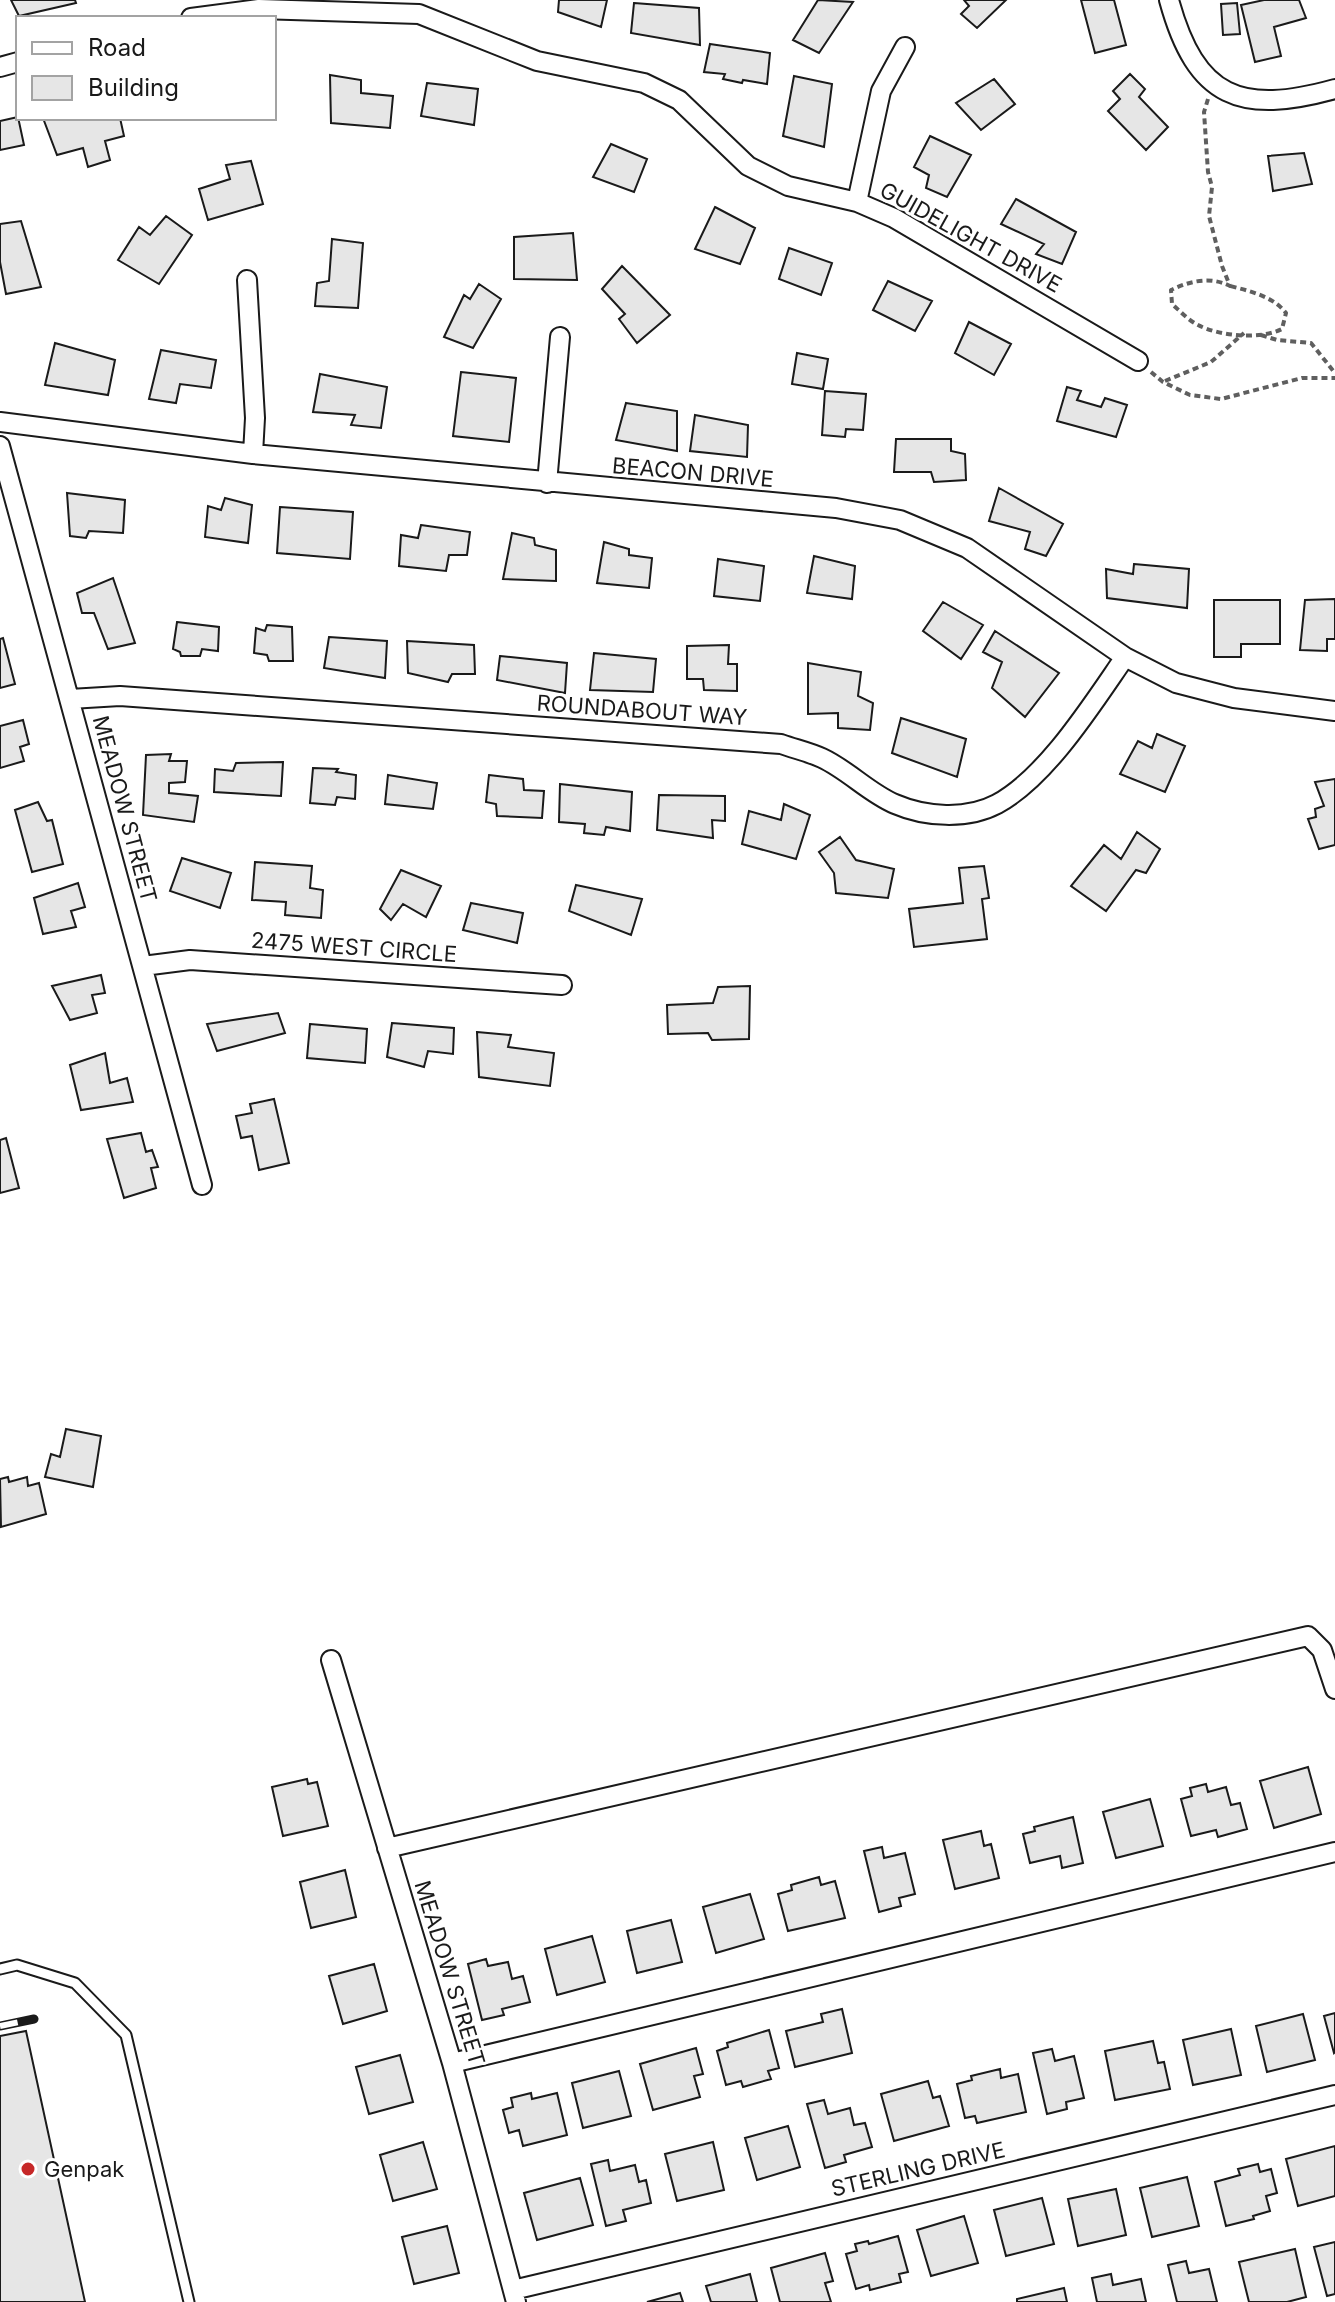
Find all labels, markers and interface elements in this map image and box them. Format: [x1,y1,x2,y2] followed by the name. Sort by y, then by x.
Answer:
[16,16,276,120] legend
[88,33,146,62] text: Road
[88,73,179,102] text: Building
[876,176,1066,298] street label: GUIDELIGHT DRIVE
[611,452,775,492] street label: BEACON DRIVE
[536,690,748,730] street label: ROUNDABOUT WAY
[88,713,162,905] street label: MEADOW STREET
[250,927,458,967] street label: 2475 WEST CIRCLE
[410,1877,490,2069] street label: MEADOW STREET
[829,2136,1007,2202] street label: STERLING DRIVE
[44,2156,124,2182] place label: Genpak
[19,2160,37,2178] marker: Genpak

